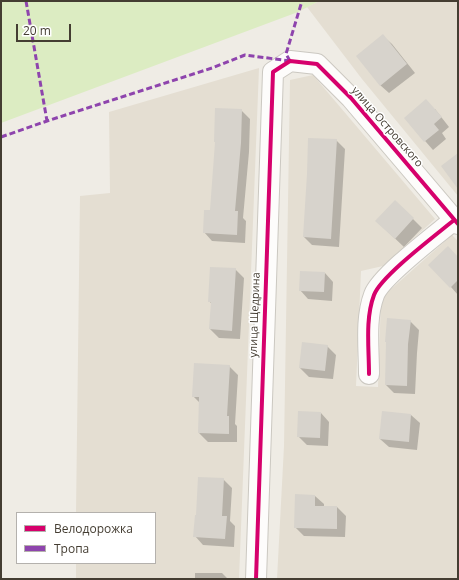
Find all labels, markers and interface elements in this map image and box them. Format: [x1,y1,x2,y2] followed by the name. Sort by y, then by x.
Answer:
[18,16,73,42] scale bar
[23,22,51,39] text: 20 m
[348,84,426,170] street label: улица Островского
[247,272,263,358] street label: улица Щедрина
[16,512,156,564] legend
[54,520,133,537] text: Велодорожка
[54,540,89,557] text: Тропа

